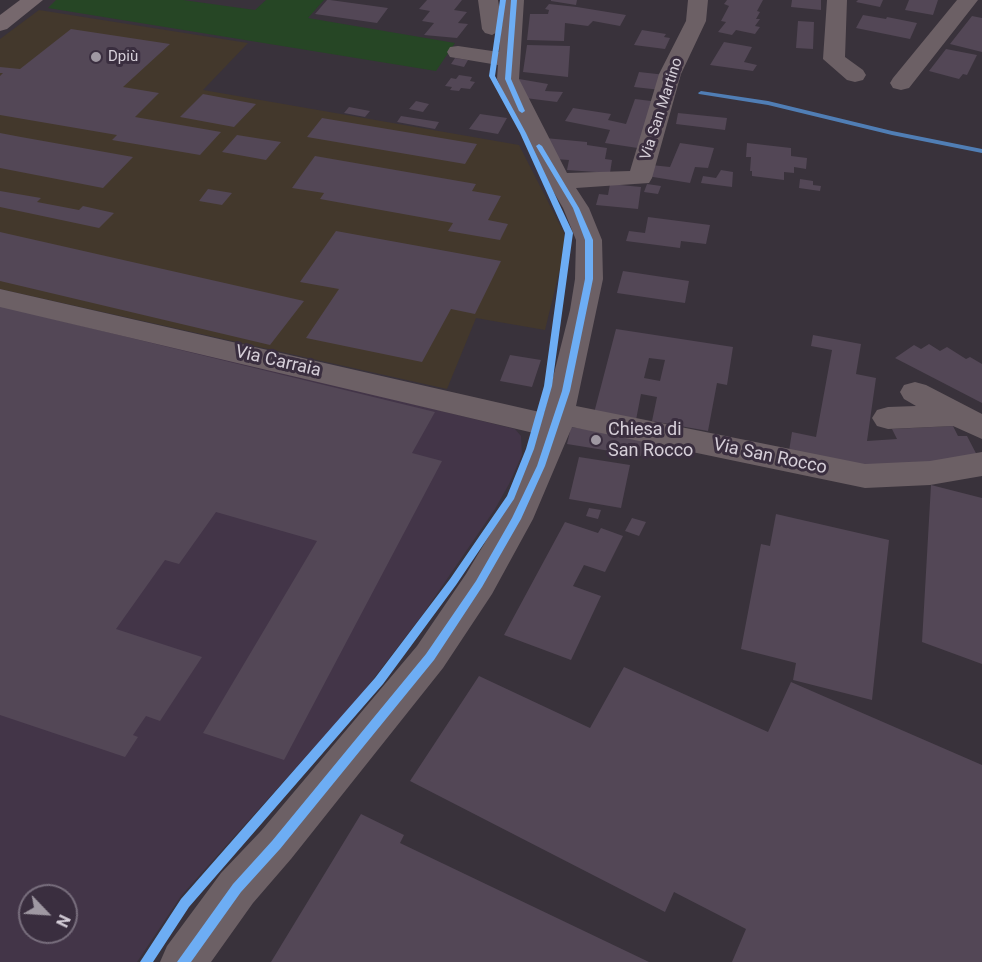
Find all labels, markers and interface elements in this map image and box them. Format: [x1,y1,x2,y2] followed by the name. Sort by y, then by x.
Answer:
[108,48,138,66] place label: Dpiù
[89,50,103,64] marker: Dpiù
[637,56,687,162] street label: Via San Martino
[233,342,323,382] street label: Via Carraia
[608,419,693,462] place label: Chiesa di San Rocco
[589,433,603,447] marker: Chiesa di San Rocco
[711,434,829,480] street label: Via San Rocco
[18,884,78,944] north arrow
[52,912,74,930] text: N

